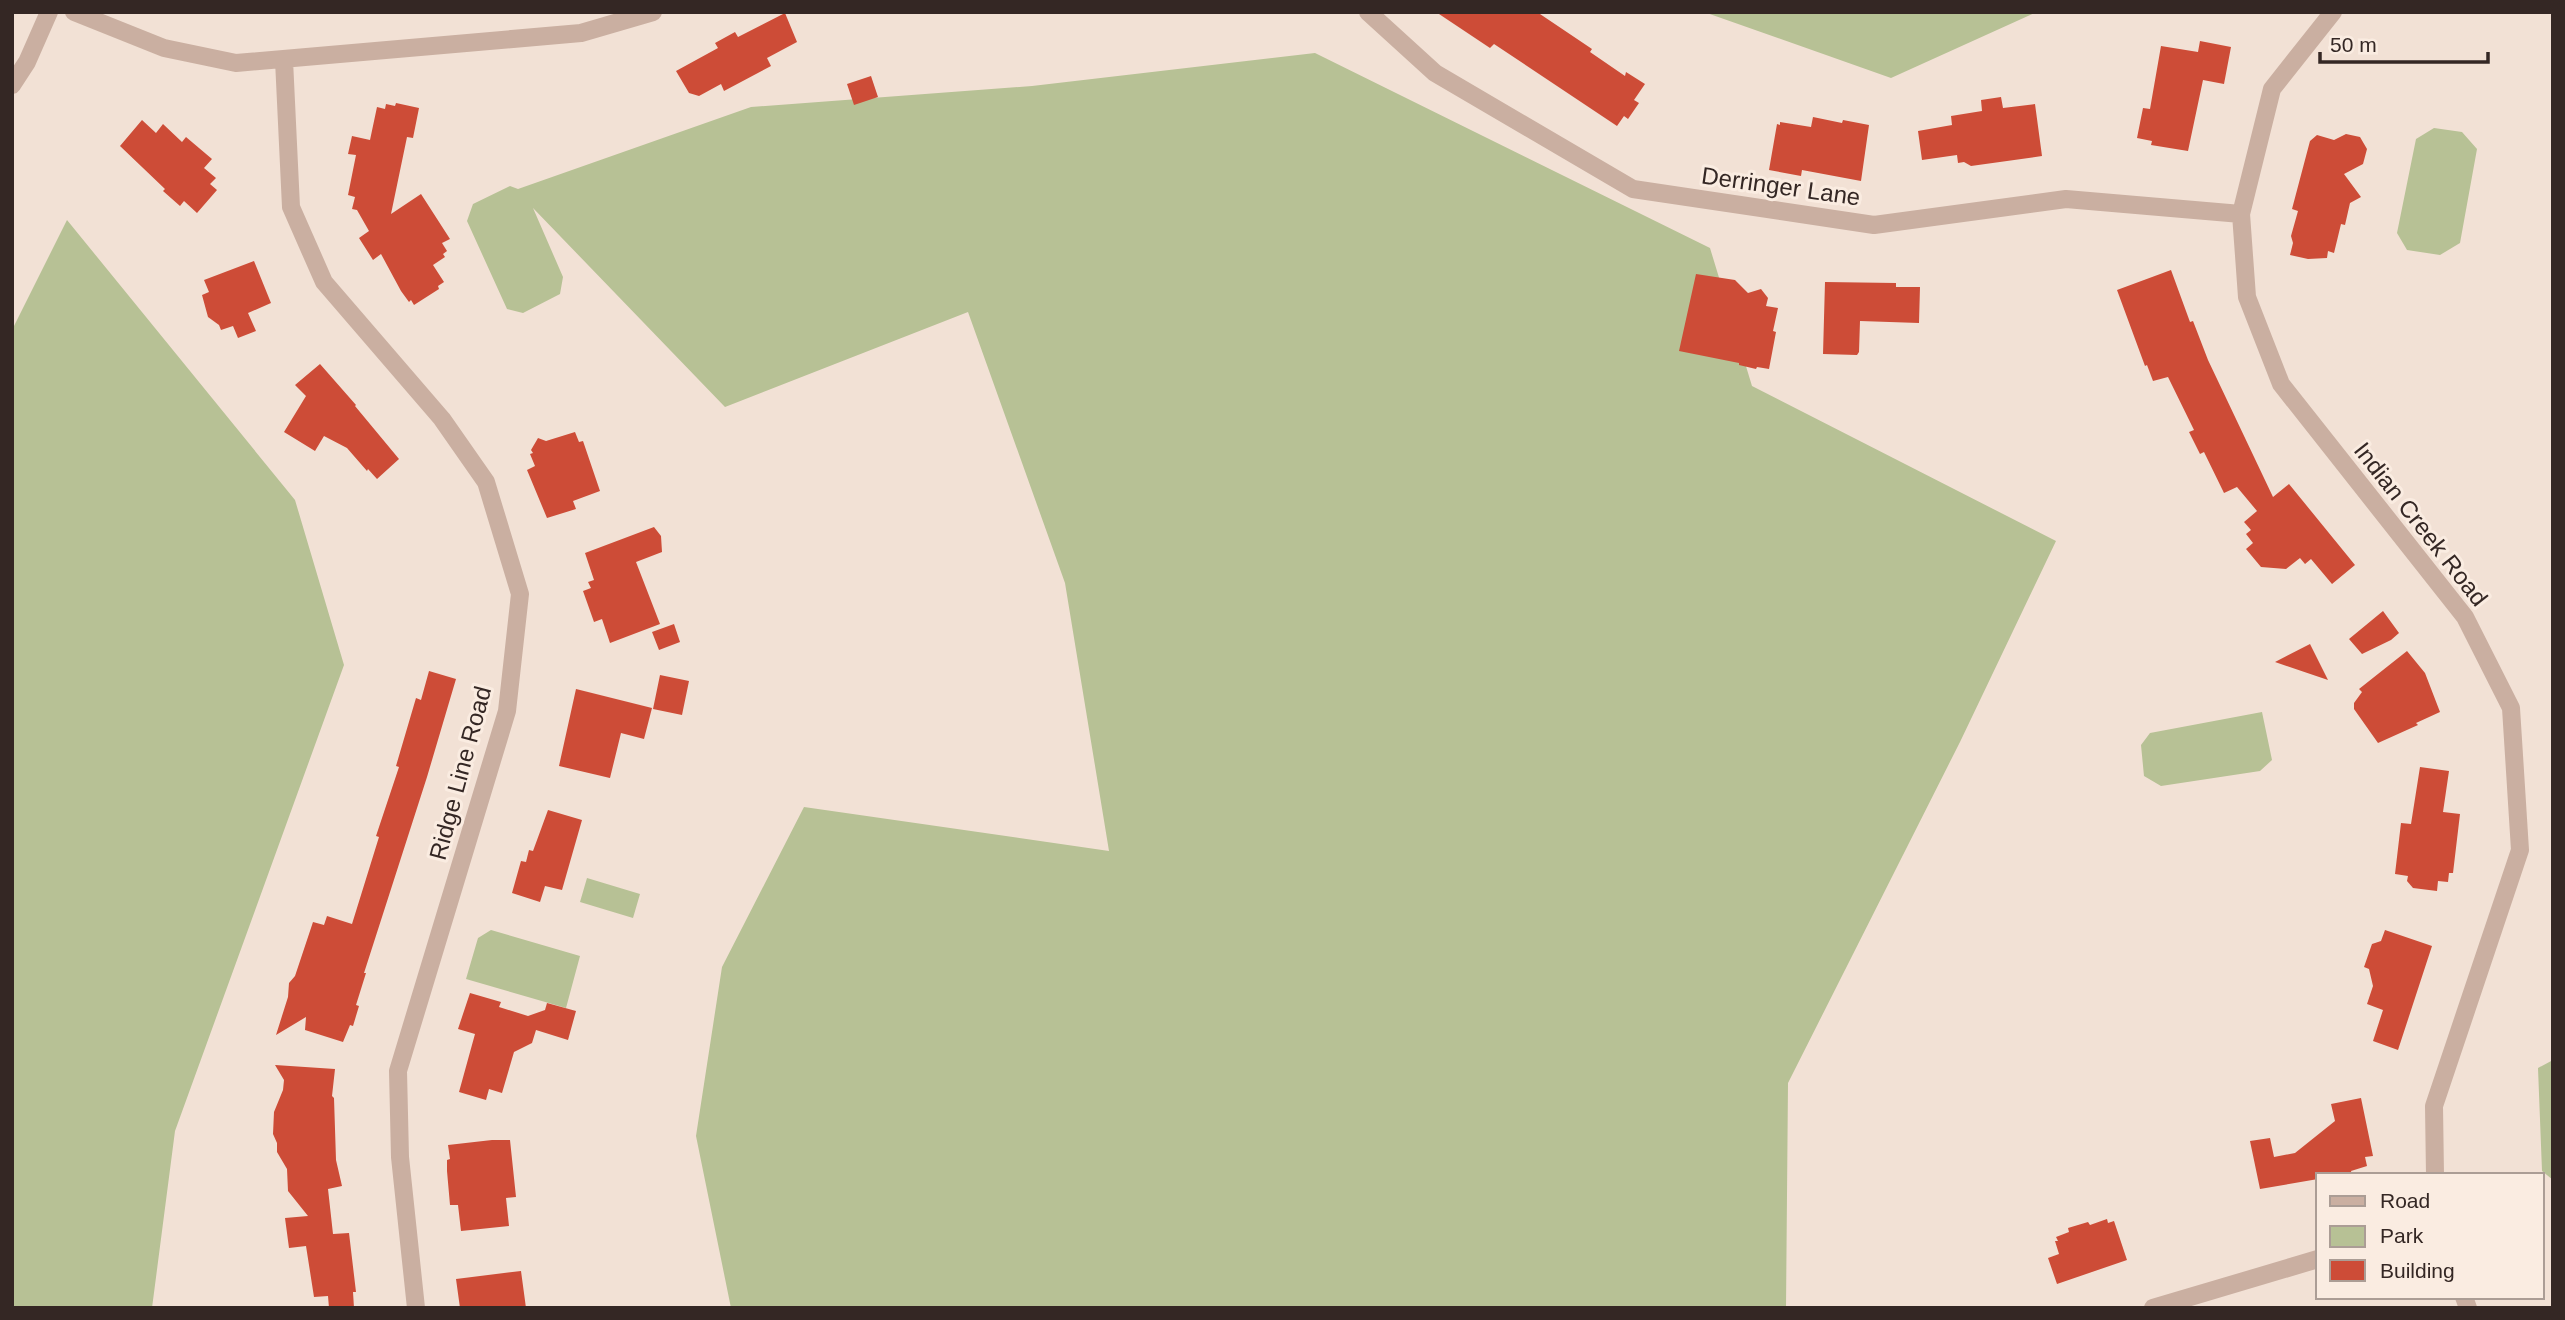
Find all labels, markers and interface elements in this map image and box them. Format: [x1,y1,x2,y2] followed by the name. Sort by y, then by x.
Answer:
[2320,21,2488,65] scale bar
[2330,33,2377,56] text: 50 m
[1700,161,1862,211] street label: Derringer Lane
[2349,437,2493,611] street label: Indian Creek Road
[424,683,496,863] street label: Ridge Line Road
[2316,1173,2544,1299] legend
[2380,1189,2430,1212] text: Road
[2380,1224,2424,1247] text: Park
[2380,1259,2455,1282] text: Building

